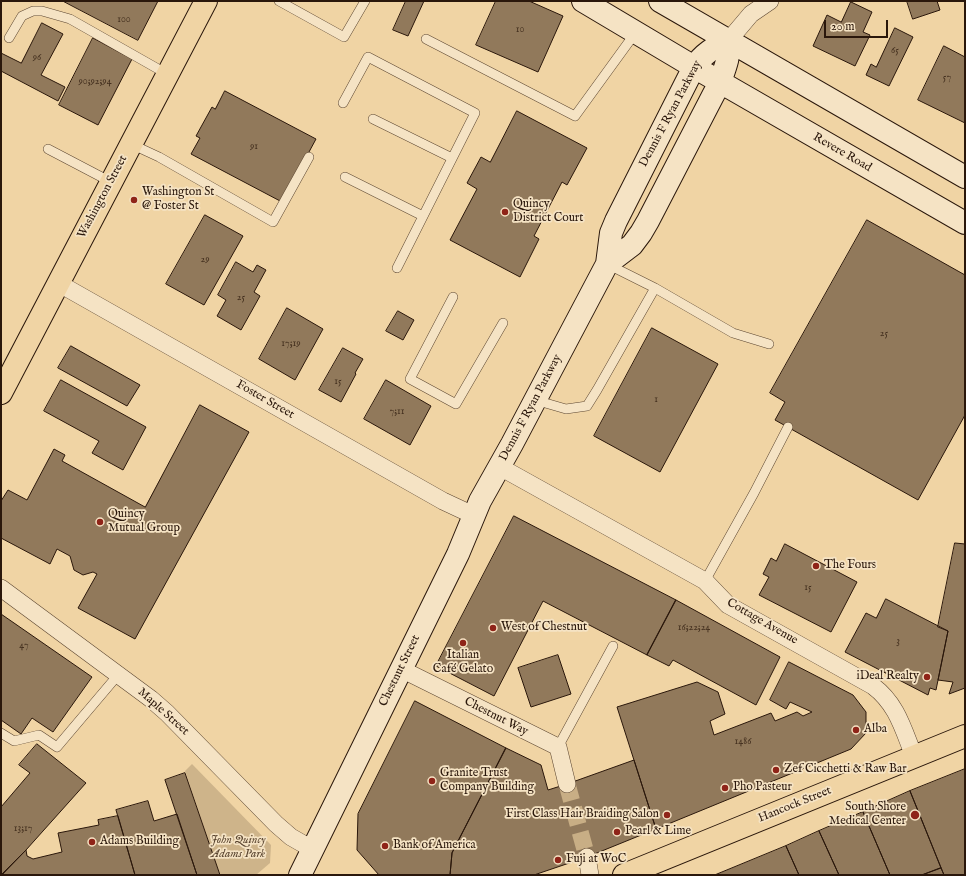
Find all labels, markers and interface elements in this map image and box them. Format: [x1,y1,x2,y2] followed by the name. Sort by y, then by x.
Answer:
[826,12,890,38] scale bar
[117,14,131,26] house number: 100
[831,19,854,34] text: 20 m
[516,24,524,36] house number: 10
[891,45,899,57] house number: 65
[33,52,41,64] house number: 96
[637,58,705,170] street label: Dennis F Ryan Parkway
[943,72,951,84] house number: 57
[78,76,112,88] house number: 90;92;94
[810,131,874,175] street label: Revere Road
[250,141,258,153] house number: 91
[75,153,131,241] street label: Washington Street
[142,186,214,214] place label: Washington St @ Foster St
[129,195,139,205] marker: Washington St @ Foster St
[513,198,583,226] place label: Quincy District Court
[500,207,510,217] marker: Quincy District Court
[200,254,210,266] house number: 29
[237,292,245,304] house number: 25
[880,328,888,340] house number: 25
[281,338,301,350] house number: 17;19
[497,352,565,464] street label: Dennis F Ryan Parkway
[334,376,342,388] house number: 15
[233,378,297,422] street label: Foster Street
[654,394,658,406] house number: 1
[390,406,404,418] house number: 7;11
[108,508,180,536] place label: Quincy Mutual Group
[95,517,105,527] marker: Quincy Mutual Group
[824,559,876,573] place label: The Fours
[811,561,821,571] marker: The Fours
[804,582,812,594] house number: 15
[724,596,800,648] street label: Cottage Avenue
[501,621,587,635] place label: West of Chestnut
[678,622,710,634] house number: 16;22;24
[488,623,498,633] marker: West of Chestnut
[376,633,424,709] street label: Chestnut Street
[896,636,900,648] house number: 3
[458,638,468,648] marker: Italian Café Gelato
[19,640,29,652] house number: 47
[433,649,493,677] place label: Italian Café Gelato
[856,670,919,684] place label: iDeal Realty
[922,672,932,682] marker: iDeal Realty
[134,685,192,739] street label: Maple Street
[462,695,530,739] street label: Chestnut Way
[864,723,887,737] place label: Alba
[851,725,861,735] marker: Alba
[735,736,751,748] house number: 1486
[784,763,907,777] place label: Zef Cicchetti & Raw Bar
[771,765,781,775] marker: Zef Cicchetti & Raw Bar
[440,767,534,795] place label: Granite Trust Company Building
[427,776,437,786] marker: Granite Trust Company Building
[733,781,792,795] place label: Pho Pasteur
[720,783,730,793] marker: Pho Pasteur
[756,784,834,826] street label: Hancock Street
[829,801,906,829] place label: South Shore Medical Center
[506,808,659,822] place label: First Class Hair Braiding Salon
[909,809,921,821] marker: South Shore Medical Center
[662,810,672,820] marker: First Class Hair Braiding Salon
[14,823,32,835] house number: 13;17
[625,825,691,839] place label: Pearl & Lime
[612,827,622,837] marker: Pearl & Lime
[210,834,266,862] park label: John Quincy Adams Park
[100,835,179,849] place label: Adams Building
[87,837,97,847] marker: Adams Building
[393,839,476,853] place label: Bank of America
[380,841,390,851] marker: Bank of America
[566,853,626,867] place label: Fuji at WoC
[553,855,563,865] marker: Fuji at WoC

